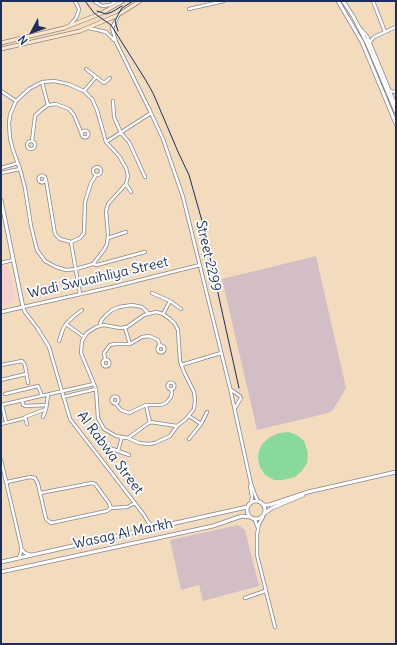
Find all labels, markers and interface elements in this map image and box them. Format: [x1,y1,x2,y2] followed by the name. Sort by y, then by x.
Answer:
[12,12,52,52] north arrow
[15,32,31,47] text: N
[192,219,224,293] street label: Street 2299
[26,254,170,302] street label: Wadi Swuaihliya Street
[73,408,147,498] street label: Al Rabwa Street
[72,515,174,553] street label: Wasag Al Markh

